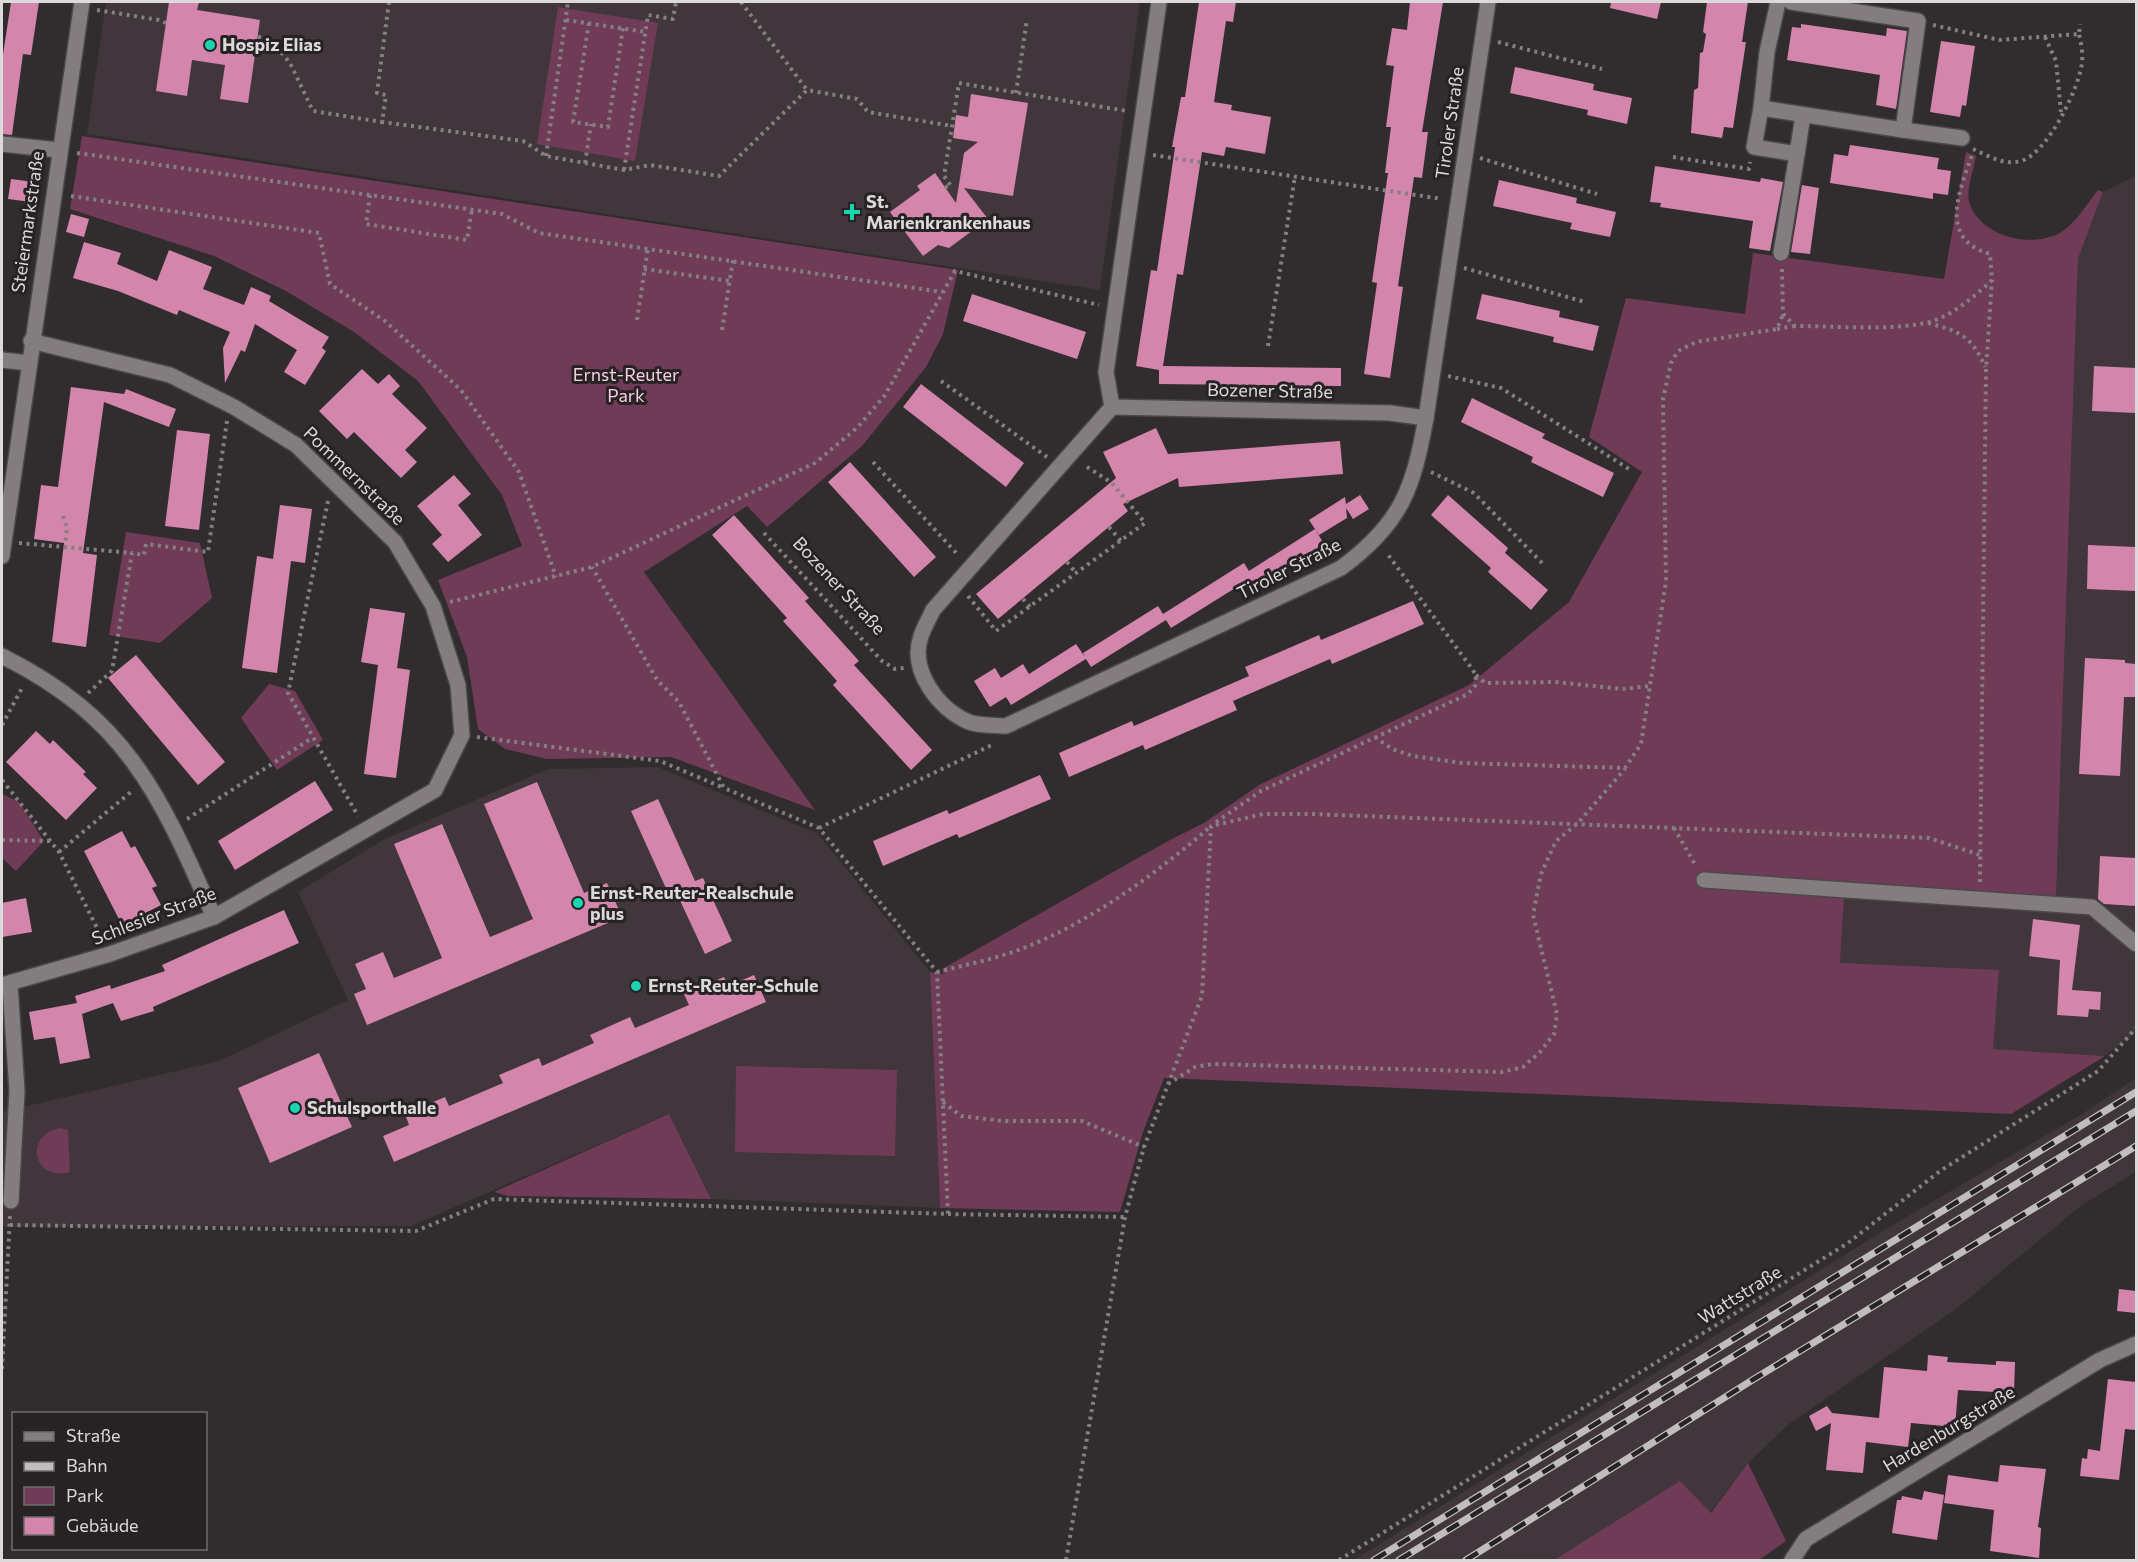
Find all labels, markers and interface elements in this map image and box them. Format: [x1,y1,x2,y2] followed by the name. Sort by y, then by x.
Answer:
[222,33,321,55] place label: Hospiz Elias
[203,38,217,52] marker: Hospiz Elias
[1430,65,1468,180] street label: Tiroler Straße
[6,150,48,294] street label: Steiermarkstraße
[866,190,1031,233] place label: St. Marienkrankenhaus
[843,203,861,221] marker: St. Marienkrankenhaus
[573,363,679,406] park label: Ernst-Reuter Park
[1207,378,1333,402] street label: Bozener Straße
[299,421,410,529] street label: Pommernstraße
[789,532,891,639] street label: Bozener Straße
[1233,533,1344,604] street label: Tiroler Straße
[88,881,219,949] street label: Schlesier Straße
[590,881,794,924] place label: Ernst-Reuter-Realschule plus
[571,896,585,910] marker: Ernst-Reuter-Realschule plus
[648,974,818,996] place label: Ernst-Reuter-Schule
[629,979,643,993] marker: Ernst-Reuter-Schule
[307,1096,436,1118] place label: Schulsporthalle
[288,1101,302,1115] marker: Schulsporthalle
[1694,1260,1785,1328] street label: Wattstraße
[1879,1380,2018,1476] street label: Hardenburgstraße
[12,1412,207,1550] legend
[66,1424,121,1446] text: Straße
[66,1454,108,1476] text: Bahn
[66,1484,104,1506] text: Park
[66,1514,139,1536] text: Gebäude

